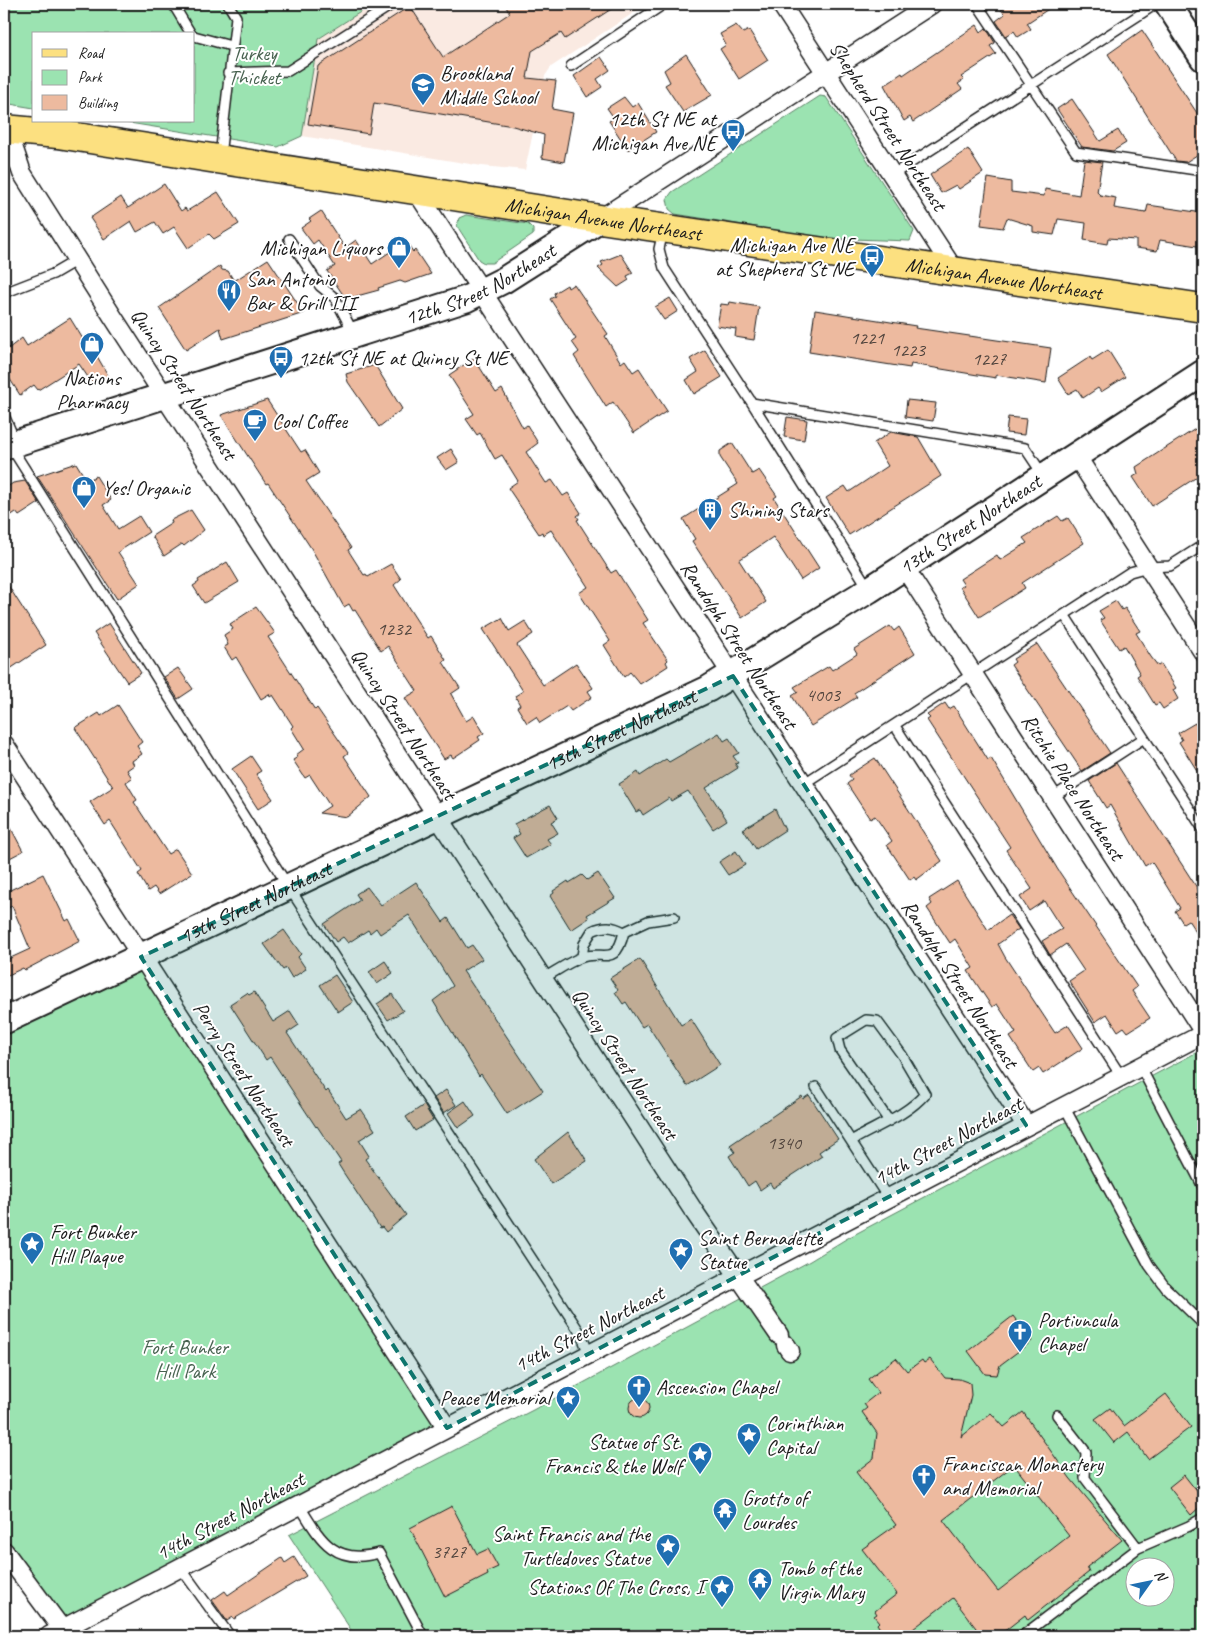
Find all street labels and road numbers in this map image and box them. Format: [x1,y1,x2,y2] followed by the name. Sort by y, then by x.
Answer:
[824,37,953,217] street label: Shepherd Street Northeast
[503,191,705,247] street label: Michigan Avenue Northeast
[402,237,562,331] street label: 12th Street Northeast
[904,251,1106,306] street label: Michigan Avenue Northeast
[125,303,244,466] street label: Quincy Street Northeast
[894,467,1048,580] street label: 13th Street Northeast
[675,556,804,736] street label: Randolph Street Northeast
[345,643,464,806] street label: Quincy Street Northeast
[541,682,703,777] street label: 13th Street Northeast
[1016,709,1131,867] street label: Ritchie Place Northeast
[176,855,337,949] street label: 13th Street Northeast
[896,895,1025,1075] street label: Randolph Street Northeast
[566,983,685,1146] street label: Quincy Street Northeast
[188,997,302,1153] street label: Perry Street Northeast
[869,1090,1028,1191] street label: 14th Street Northeast
[510,1279,670,1378] street label: 14th Street Northeast
[151,1465,310,1566] street label: 14th Street Northeast

